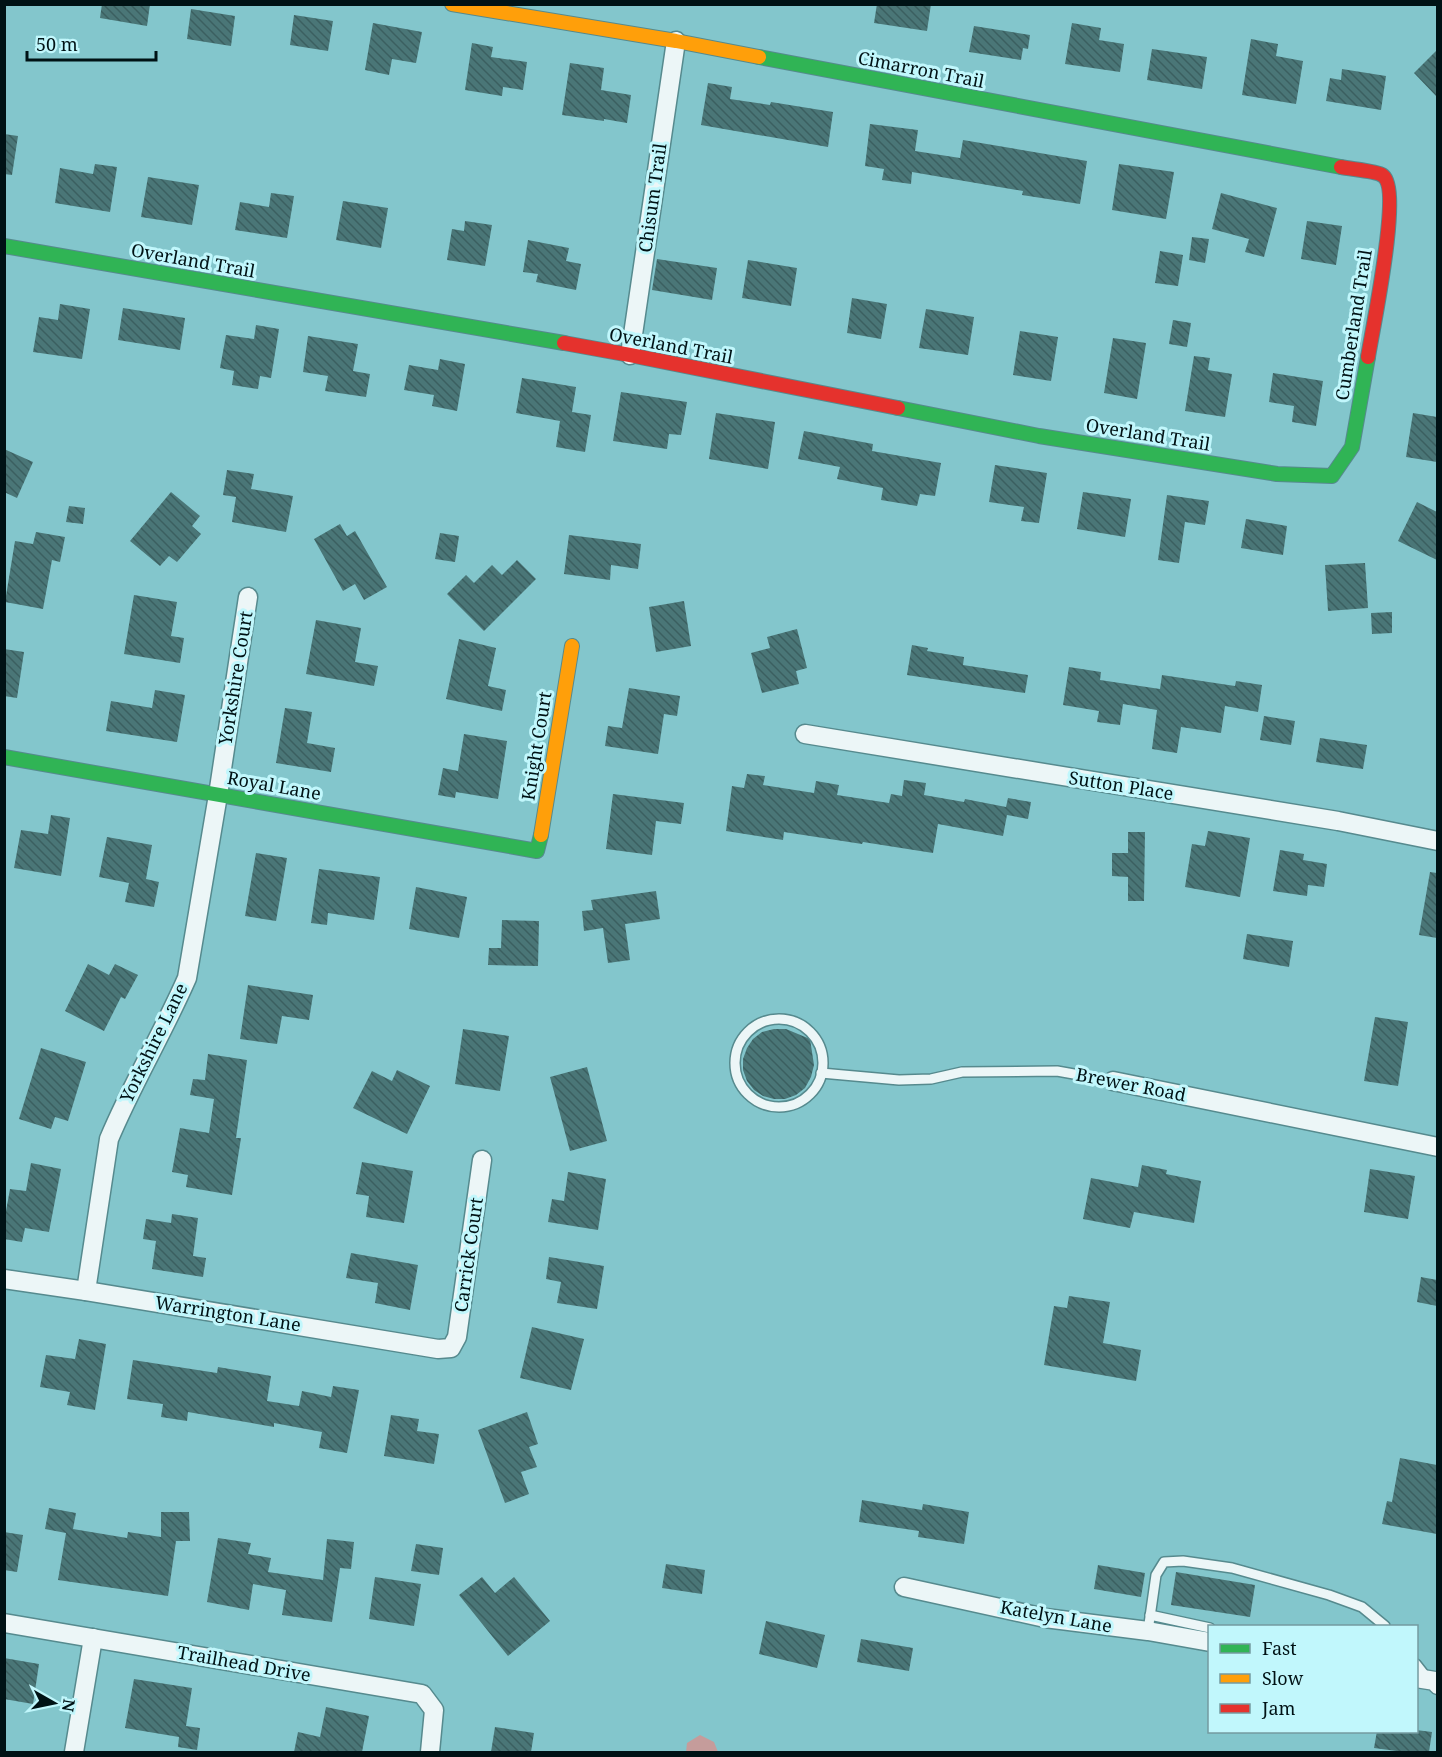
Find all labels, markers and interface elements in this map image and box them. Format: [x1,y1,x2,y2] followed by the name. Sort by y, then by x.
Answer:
[27,24,156,62] scale bar
[36,32,78,56] text: 50 m
[856,45,987,93] street label: Cimarron Trail
[632,141,672,254] street label: Chisum Trail
[129,237,257,283] street label: Overland Trail
[1329,247,1377,402] street label: Cumberland Trail
[607,321,736,369] street label: Overland Trail
[1084,412,1212,456] street label: Overland Trail
[212,609,257,747] street label: Yorkshire Court
[516,690,556,802] street label: Knight Court
[225,765,323,805] street label: Royal Lane
[1067,765,1175,805] street label: Sutton Place
[113,979,192,1107] street label: Yorkshire Lane
[1074,1062,1188,1106] street label: Brewer Road
[448,1196,488,1314] street label: Carrick Court
[154,1290,303,1336] street label: Warrington Lane
[998,1594,1114,1638] street label: Katelyn Lane
[1208,1625,1418,1733] legend
[1262,1636,1297,1660] text: Fast
[176,1639,313,1687] street label: Trailhead Drive
[1262,1666,1304,1690] text: Slow
[24,1673,84,1733] north arrow
[1261,1696,1296,1720] text: Jam
[57,1697,81,1714] text: N

